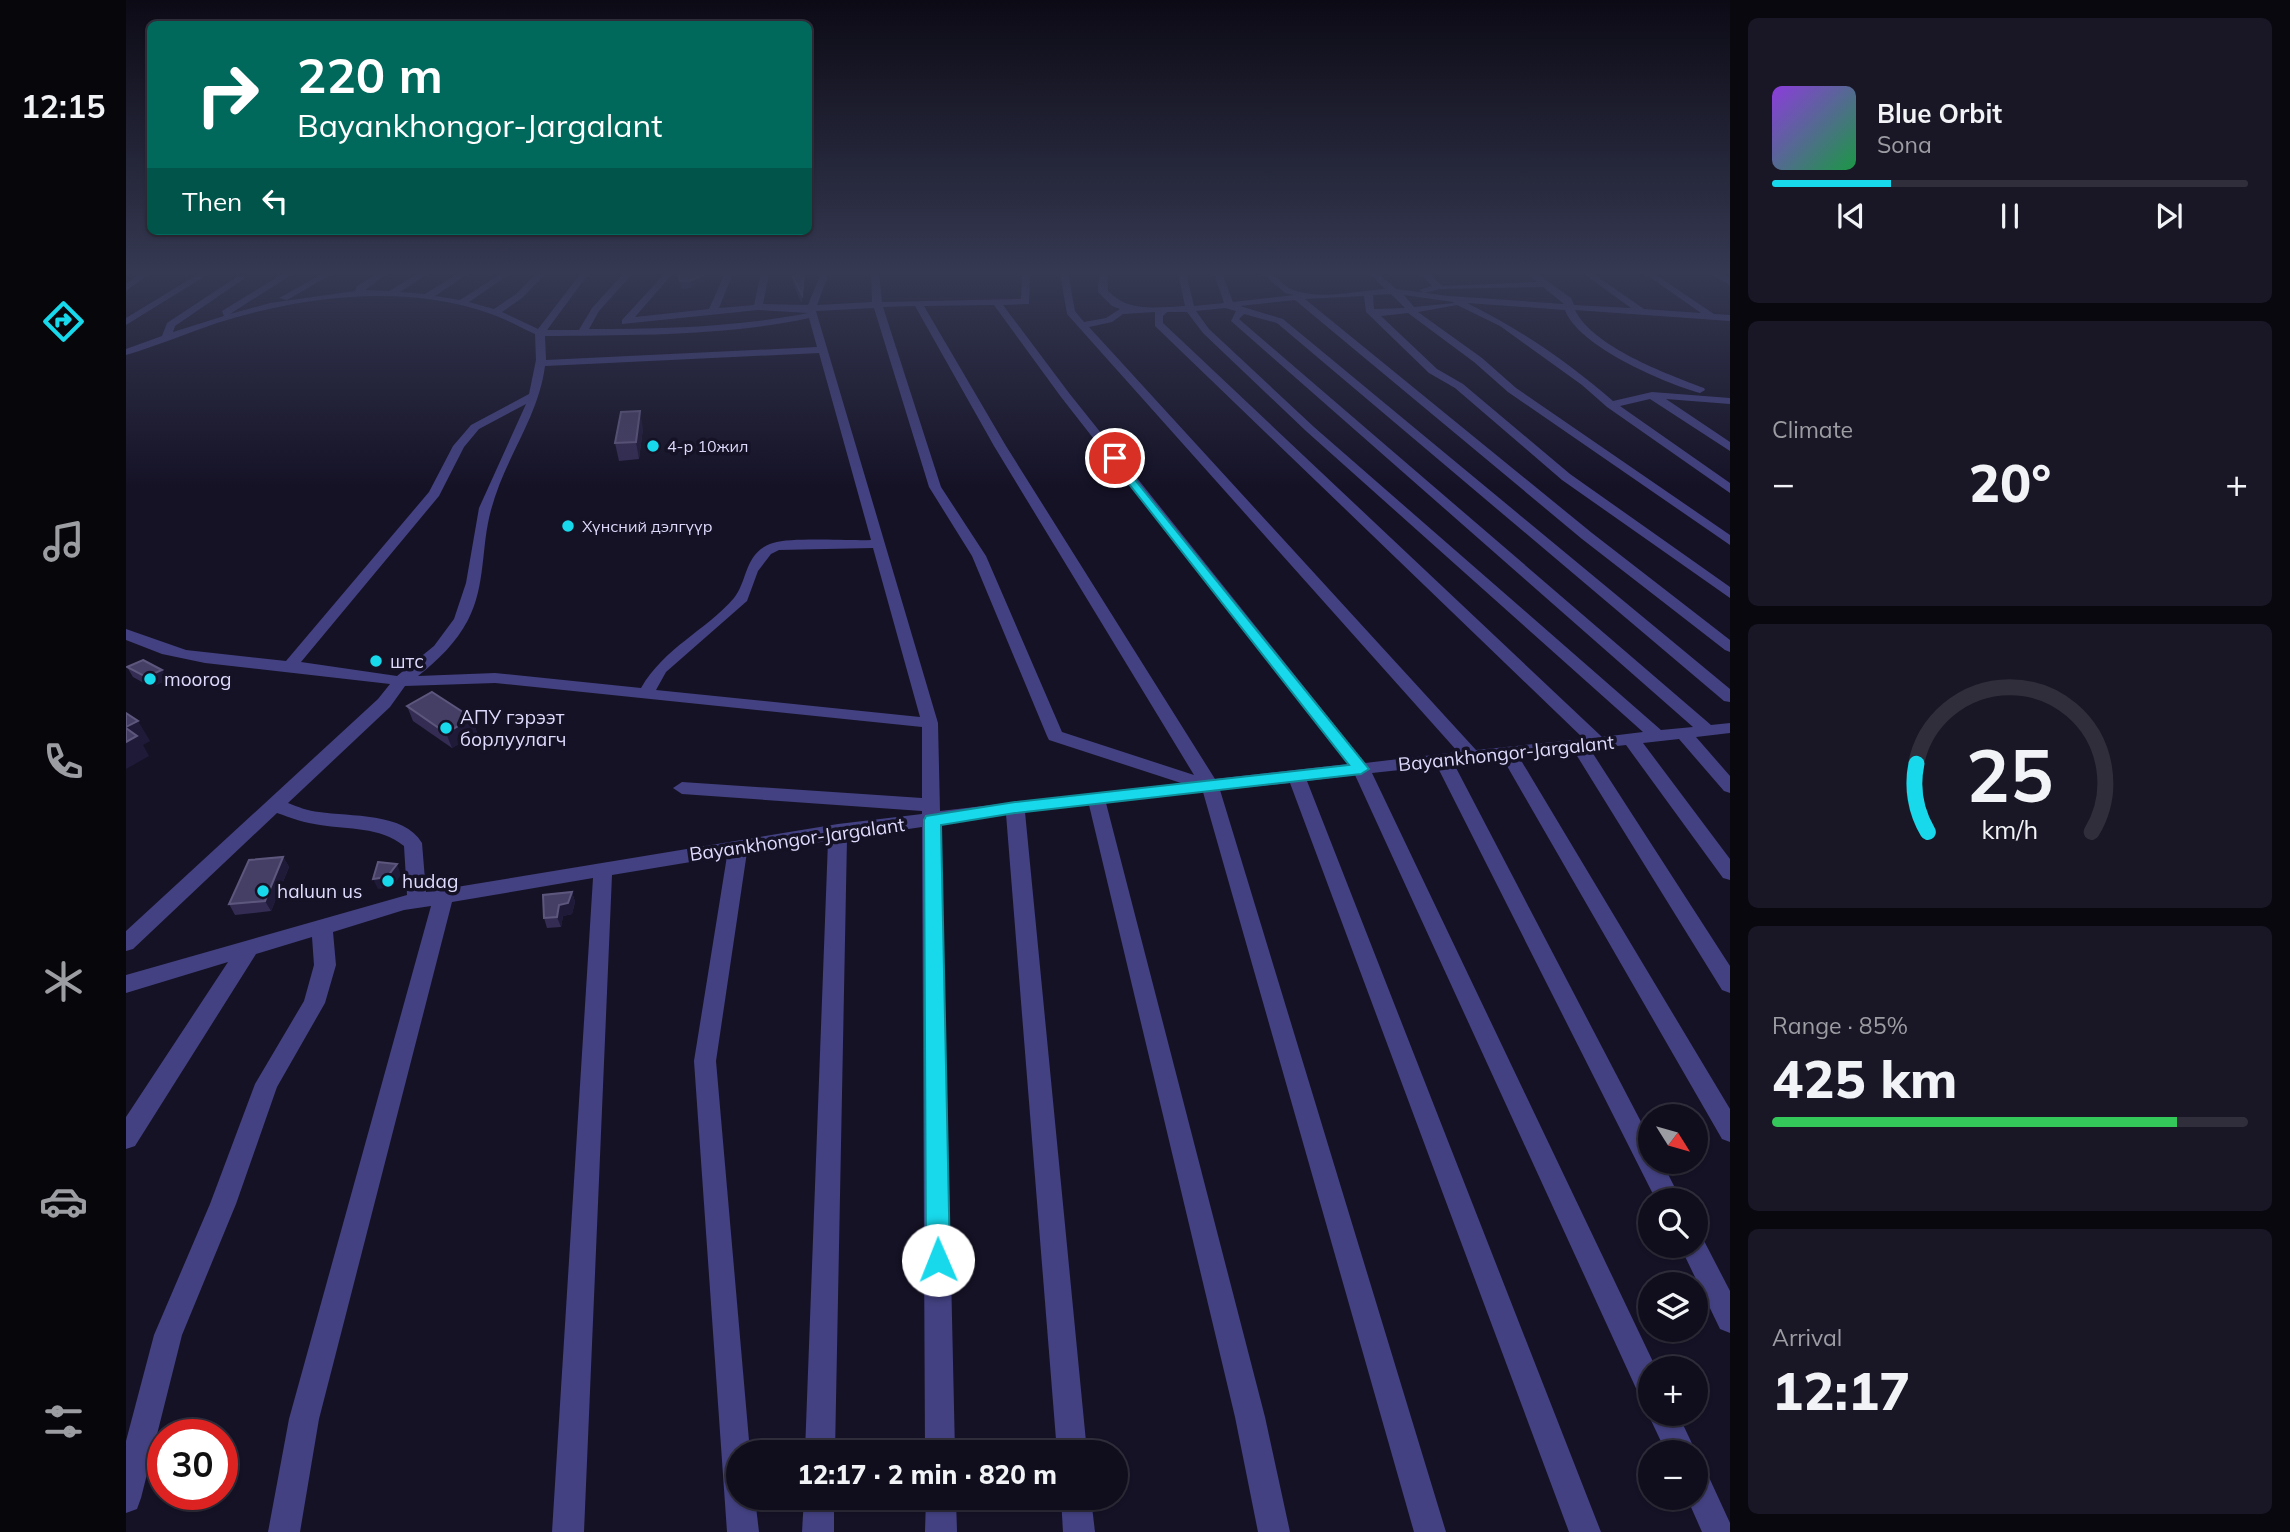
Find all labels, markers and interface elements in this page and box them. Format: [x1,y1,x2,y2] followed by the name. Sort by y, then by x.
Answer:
[297,44,443,105] text: 220 m
[182,49,273,140] icon: right
[21,86,105,126] text: 12:15
[1877,97,2002,130] text: Blue Orbit
[297,105,662,145] text: Bayankhongor-Jargalant
[1877,130,1932,159] text: Sona
[256,182,294,220] icon: left
[182,185,242,218] text: Then
[1832,197,1870,235] icon: previous
[1991,197,2029,235] icon: pause
[2150,197,2188,235] icon: next
[39,297,88,346] icon: directions
[1772,415,1853,444] text: Climate
[1085,428,1145,488] pin
[667,436,748,456] place label: 4-р 10жил
[645,438,661,454] marker: 4-р 10жил
[1096,439,1134,477] icon: arrive
[1969,450,2051,515] text: 20°
[1772,459,1795,507] text: −
[2225,459,2248,507] text: +
[582,516,712,536] place label: Хүнсний дэлгүүр
[39,517,88,566] icon: music
[560,518,576,534] marker: Хүнсний дэлгүүр
[390,649,424,673] place label: штс
[368,653,384,669] marker: штс
[164,667,231,691] place label: moorog
[142,671,158,687] marker: moorog
[460,705,567,751] place label: АПУ гэрээт борлуулагч
[438,720,454,736] marker: АПУ гэрээт борлуулагч
[1966,729,2054,820] text: 25
[1397,730,1615,776] street label: Bayankhongor-Jargalant
[39,737,88,786] icon: phone
[688,812,906,866] street label: Bayankhongor-Jargalant
[1982,814,2038,845] text: km/h
[402,869,458,893] place label: hudag
[380,873,396,889] marker: hudag
[277,879,362,903] place label: haluun us
[255,883,271,899] marker: haluun us
[39,957,88,1006] icon: climate
[1772,1011,1908,1040] text: Range · 85%
[1772,1046,1957,1111] text: 425 km
[1638,1104,1708,1174] north arrow
[1638,1104,1708,1510] map controls
[39,1177,88,1226] icon: car
[1638,1188,1708,1258] button: search
[901,1223,975,1297] position arrow
[1638,1272,1708,1342] button: layers
[1772,1323,1842,1352] text: Arrival
[1638,1356,1708,1426] button: +
[1772,1358,1910,1423] text: 12:17
[39,1397,88,1446] icon: filters
[147,1419,238,1510] speed limit sign: 30
[1638,1440,1708,1510] button: −
[797,1458,1057,1491] text: 12:17 · 2 min · 820 m

